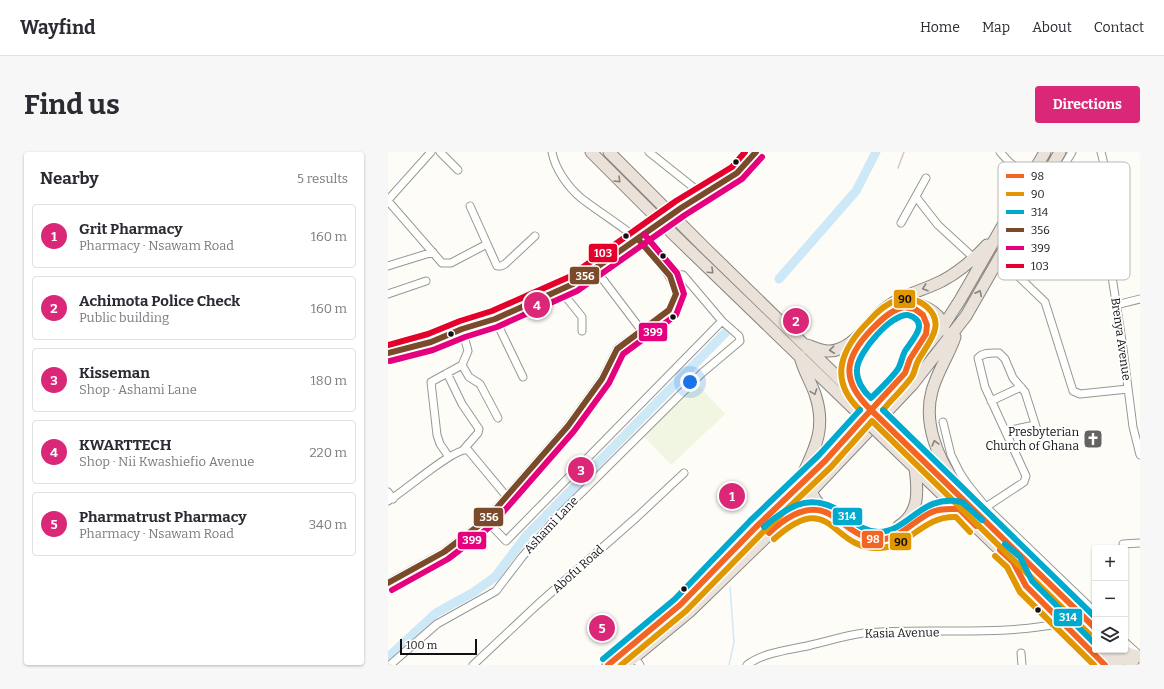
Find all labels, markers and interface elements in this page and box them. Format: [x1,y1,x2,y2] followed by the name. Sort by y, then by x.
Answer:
[20,16,96,39] text: Wayfind
[920,19,960,36] text: Home
[982,19,1010,36] text: Map
[1032,19,1072,36] text: About
[1094,19,1144,36] text: Contact
[1035,86,1140,123] button: Directions
[24,88,120,121] text: Find us
[731,157,741,167] unlabelled marker
[998,162,1130,280] legend
[40,168,99,189] text: Nearby
[1031,170,1044,183] text: 98
[297,171,348,186] text: 5 results
[613,175,621,183] one-way arrow
[1031,188,1045,201] text: 90
[1031,206,1049,219] text: 314
[79,220,183,238] text: Grit Pharmacy
[1031,224,1050,237] text: 356
[51,229,57,244] text: 1
[311,229,347,244] text: 160 m
[621,231,631,241] unlabelled marker
[79,238,234,253] text: Pharmacy · Nsawam Road
[1031,242,1050,255] text: 399
[588,243,618,263] line badge: 103
[594,247,612,260] text: 103
[658,251,668,261] unlabelled marker
[1031,260,1049,273] text: 103
[569,266,600,285] line badge: 356
[706,266,714,274] one-way arrow
[576,270,595,283] text: 356
[921,283,928,291] one-way arrow
[893,289,916,309] line badge: 90
[974,289,981,297] one-way arrow
[524,290,550,320] pin: 4
[79,292,240,310] text: Achimota Police Check
[898,293,912,306] text: 90
[1108,297,1134,381] street label: Brenya Avenue
[50,301,58,316] text: 2
[311,301,347,316] text: 160 m
[783,306,809,336] pin: 2
[79,310,169,325] text: Public building
[668,312,678,322] unlabelled marker
[638,322,668,342] line badge: 399
[643,326,663,339] text: 399
[446,329,456,339] unlabelled marker
[829,345,835,354] one-way arrow
[79,364,150,382] text: Kisseman
[680,372,700,392] your location
[50,373,58,388] text: 3
[311,373,347,388] text: 180 m
[79,382,197,397] text: Shop · Ashami Lane
[809,389,817,396] one-way arrow
[986,425,1079,453] place label: Presbyterian Church of Ghana
[1082,428,1104,450] church icon: Presbyterian Church of Ghana
[79,436,172,454] text: KWARTTECH
[931,440,940,447] one-way arrow
[50,445,58,460] text: 4
[310,445,347,460] text: 220 m
[79,454,254,469] text: Shop · Nii Kwashiefio Avenue
[568,455,594,485] pin: 3
[719,481,745,511] pin: 1
[521,494,581,556] street label: Ashami Lane
[473,507,504,527] line badge: 356
[832,507,863,526] line badge: 314
[79,508,247,526] text: Pharmatrust Pharmacy
[838,510,856,523] text: 314
[480,511,499,524] text: 356
[50,517,58,532] text: 5
[309,517,347,532] text: 340 m
[79,526,234,541] text: Pharmacy · Nsawam Road
[861,530,884,549] line badge: 98
[457,531,487,550] line badge: 399
[889,532,912,551] line badge: 90
[866,533,880,546] text: 98
[462,534,482,547] text: 399
[894,536,908,549] text: 90
[549,542,607,596] street label: Abofu Road
[1092,545,1128,653] map controls
[1092,545,1128,581] button: +
[1092,581,1128,617] button: −
[679,584,689,594] unlabelled marker
[1033,605,1043,615] unlabelled marker
[1053,608,1083,627] line badge: 314
[1059,611,1077,624] text: 314
[589,613,615,643] pin: 5
[1092,617,1128,653] button: layers
[864,625,940,641] street label: Kasia Avenue
[400,637,477,656] scale bar
[406,639,437,652] text: 100 m

